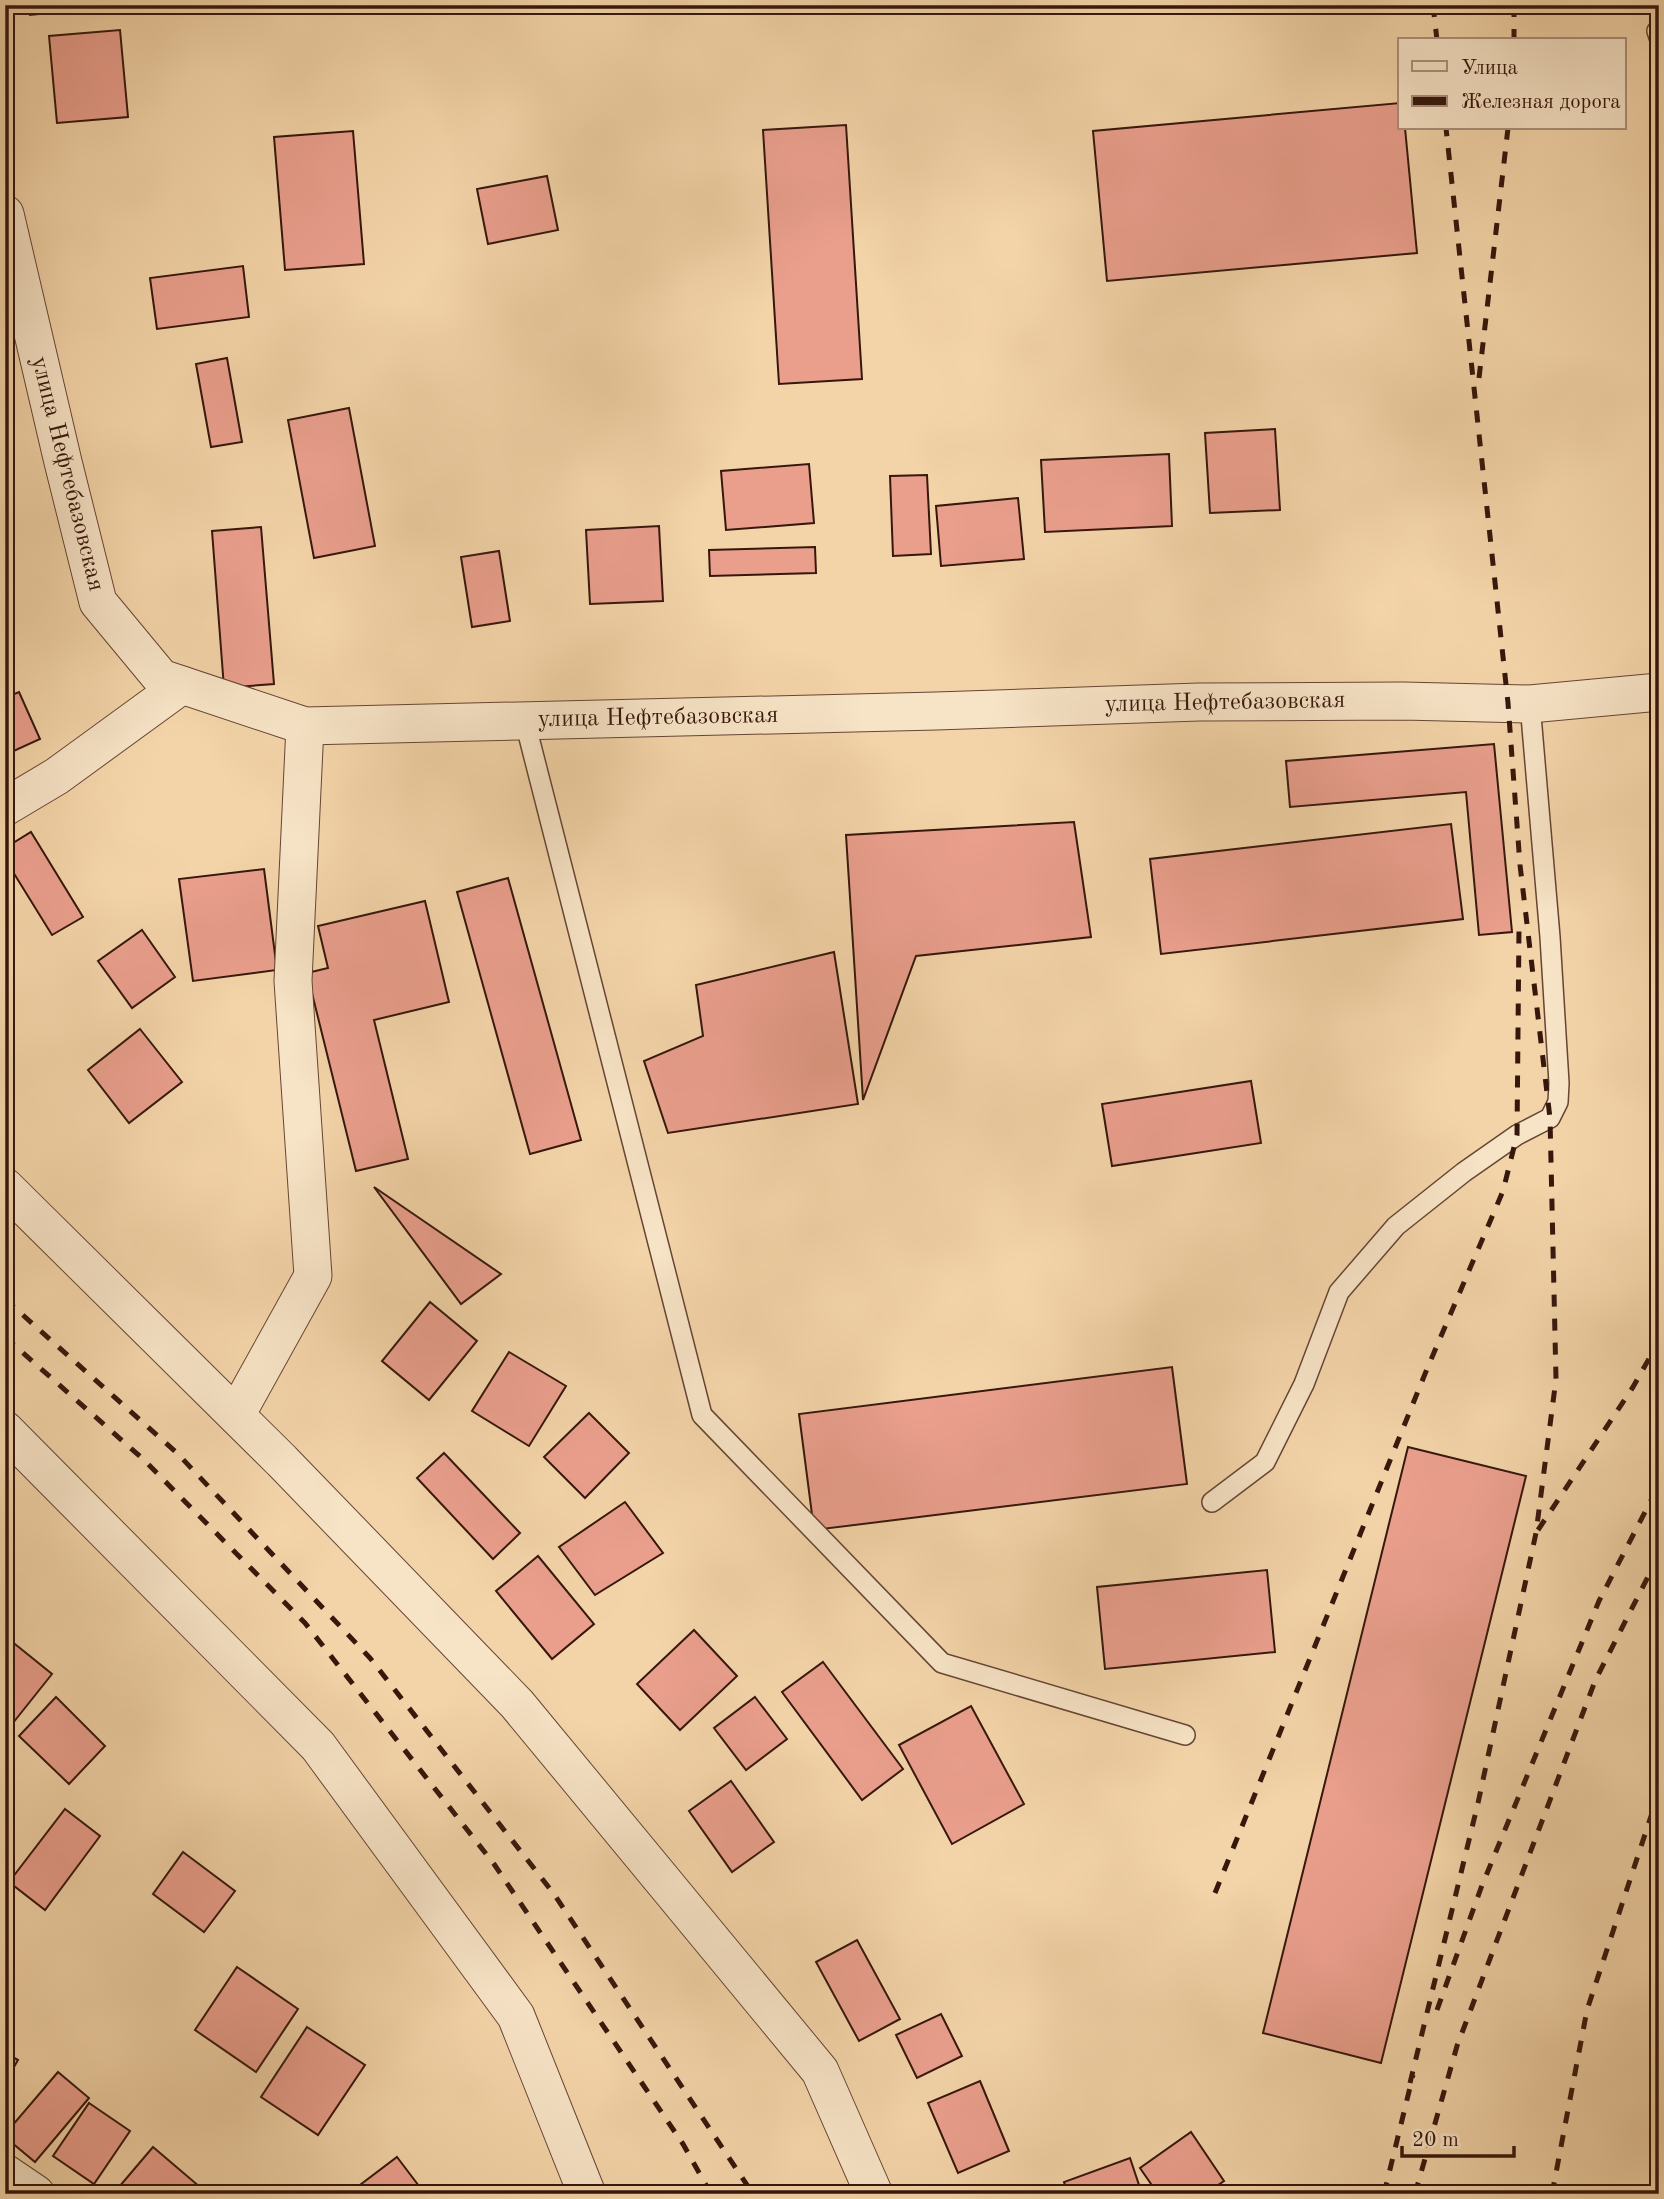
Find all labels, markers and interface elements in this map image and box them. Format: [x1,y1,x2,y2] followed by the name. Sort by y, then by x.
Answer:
[1398,38,1626,130] legend
[1461,58,1518,79] text: Улица
[1461,92,1621,113] text: Железная дорога
[26,354,108,594] street label: улица Нефтебазовская
[1104,689,1346,717] street label: улица Нефтебазовская
[537,704,779,732] street label: улица Нефтебазовская
[1402,2115,1514,2159] scale bar
[1412,2130,1459,2151] text: 20 m

